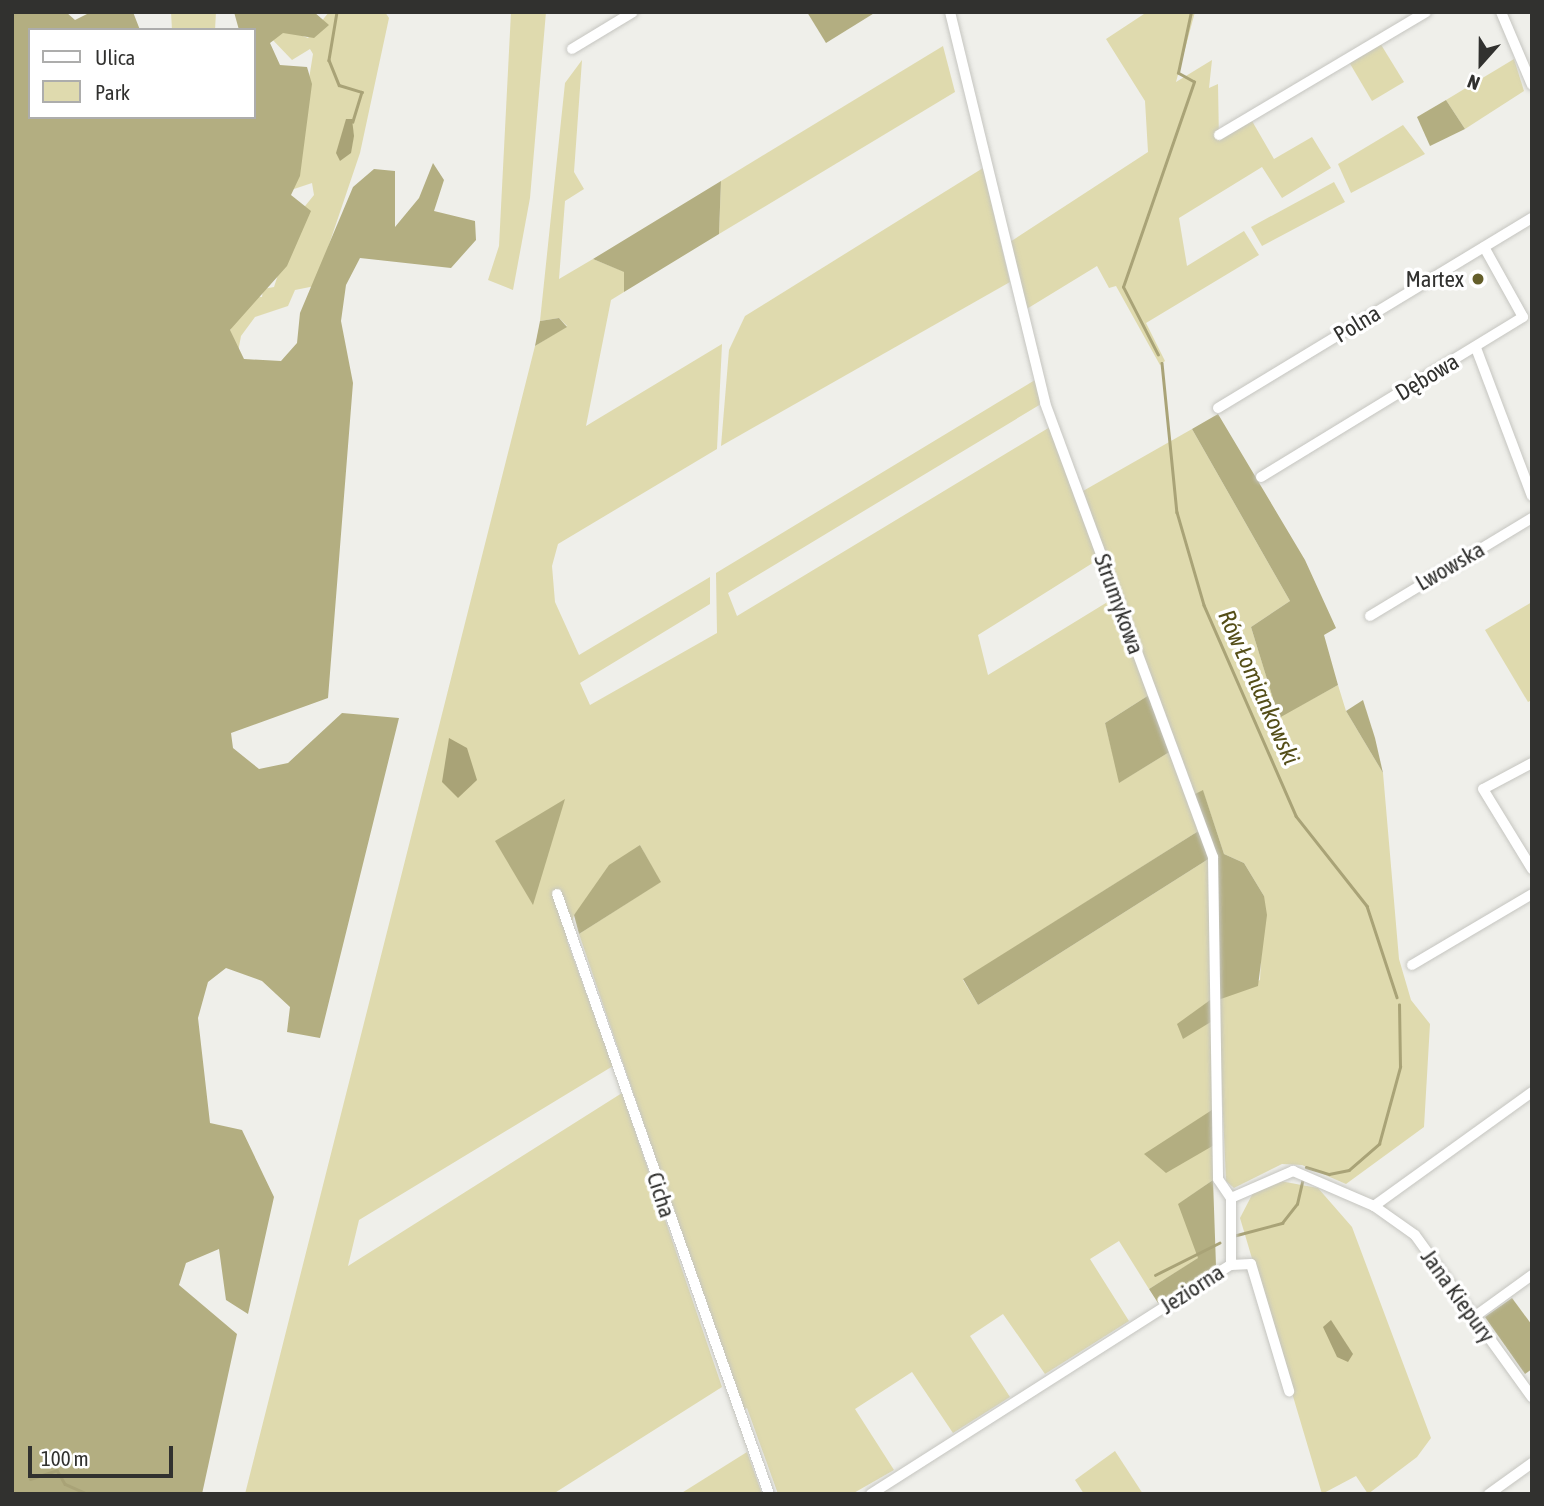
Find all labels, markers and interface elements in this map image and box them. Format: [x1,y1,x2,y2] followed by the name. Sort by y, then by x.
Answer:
[28,28,256,119] legend
[1446,28,1516,98] north arrow
[95,45,135,69] text: Ulica
[1464,70,1483,95] text: N
[95,80,130,104] text: Park
[1405,265,1464,293] place label: Martex
[1470,271,1486,287] marker: Martex
[1329,299,1385,349] street label: Polna
[1390,347,1464,407] street label: Dębowa
[1411,535,1489,597] street label: Lwowska
[1088,550,1150,658] street label: Strumykowa
[1212,605,1306,769] water label: Rów Łomiankowski
[641,1169,681,1221] street label: Cicha
[1415,1244,1501,1348] street label: Jana Kiepury
[1155,1258,1229,1320] street label: Jeziorna
[32,1432,177,1476] scale bar
[41,1446,89,1470] text: 100 m

